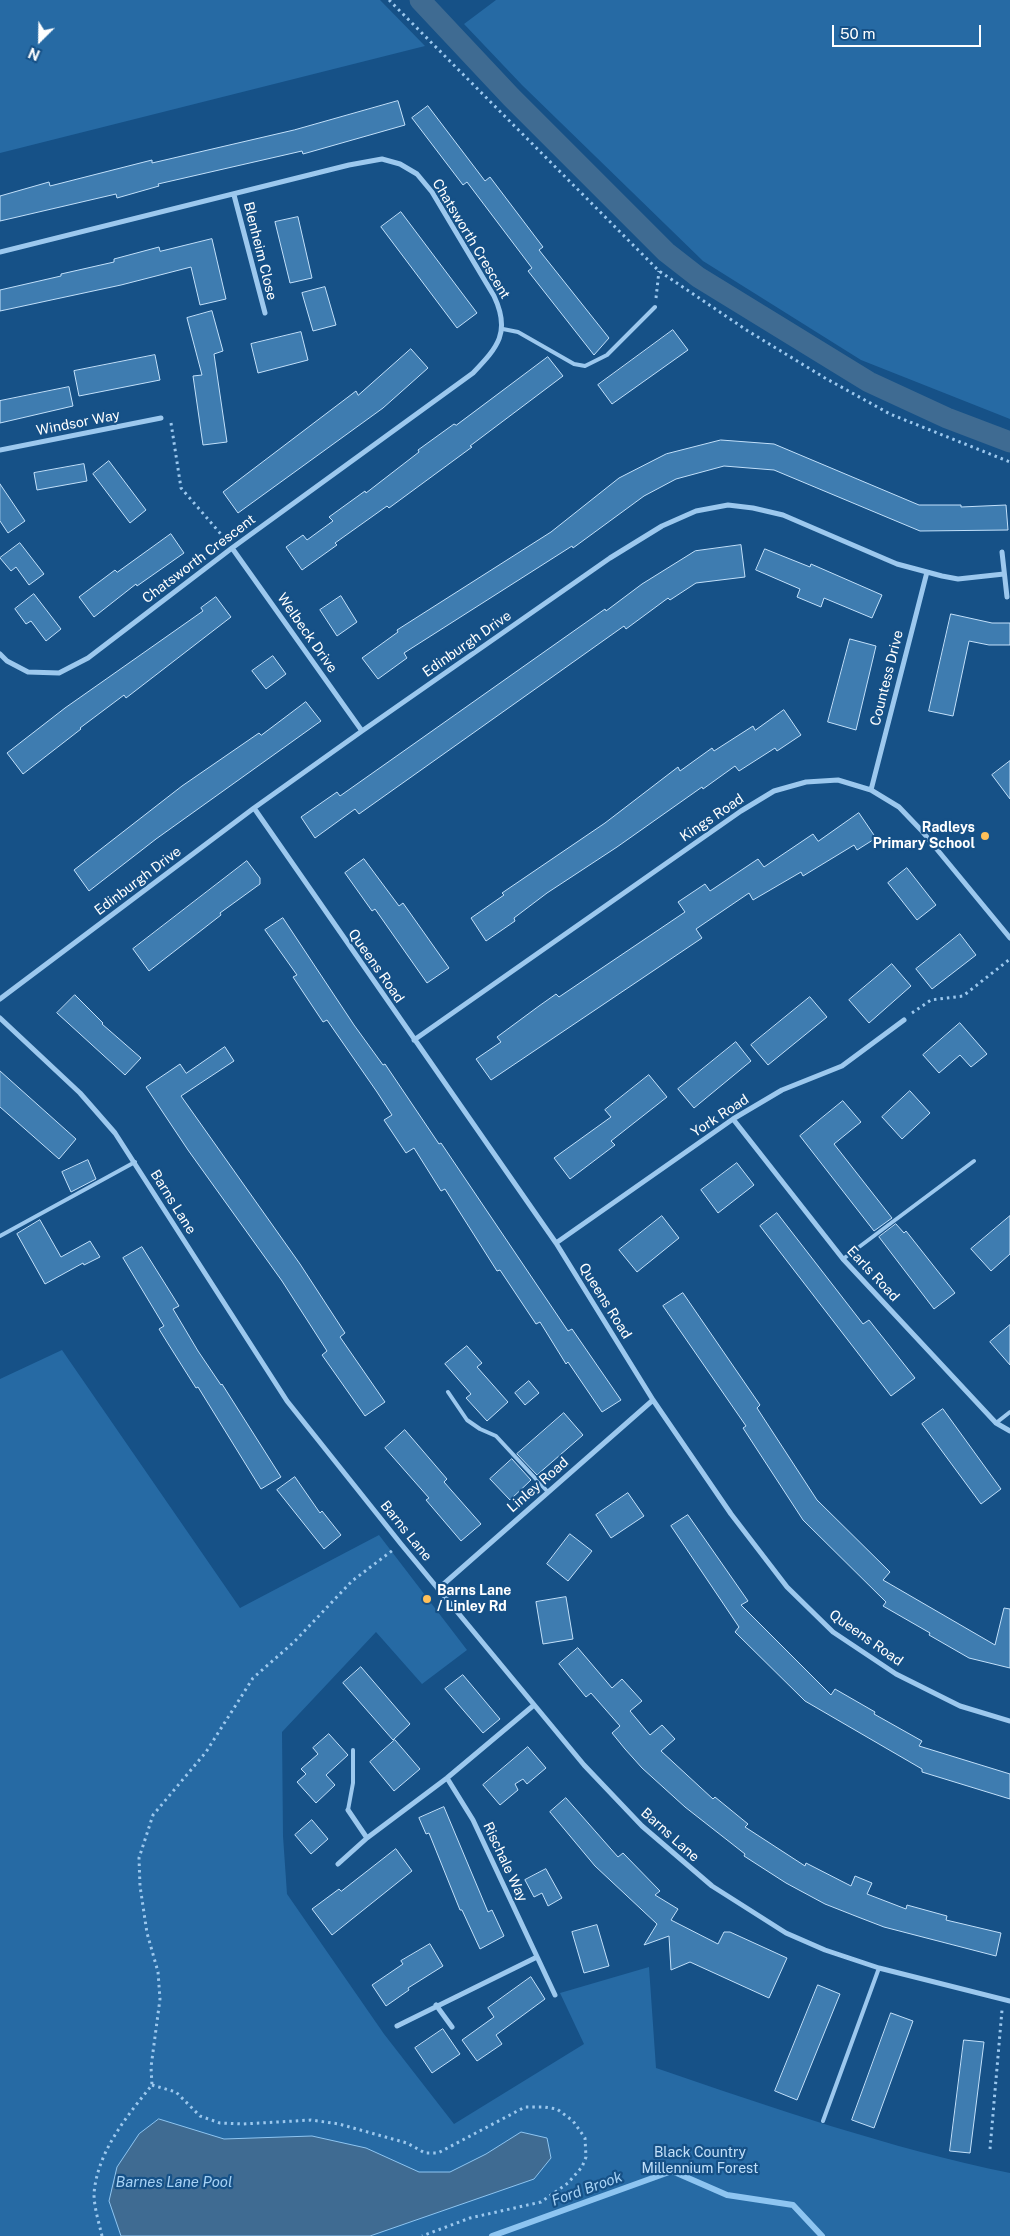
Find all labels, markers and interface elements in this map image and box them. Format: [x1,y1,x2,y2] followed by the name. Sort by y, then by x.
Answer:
[15,15,65,65] north arrow
[835,15,984,47] scale bar
[840,25,875,42] text: 50 m
[26,44,42,63] text: N
[428,176,514,302] street label: Chatsworth Crescent
[240,200,280,302] street label: Blenheim Close
[35,407,121,439] street label: Windsor Way
[139,511,259,607] street label: Chatsworth Crescent
[273,590,341,676] street label: Welbeck Drive
[420,607,514,681] street label: Edinburgh Drive
[867,629,907,727] street label: Countess Drive
[677,791,747,845] street label: Kings Road
[873,820,975,852] place label: Radleys Primary School
[979,830,991,842] marker: Radleys Primary School
[91,843,185,919] street label: Edinburgh Drive
[344,926,408,1006] street label: Queens Road
[688,1091,752,1141] street label: York Road
[147,1167,199,1237] street label: Barns Lane
[843,1243,903,1305] street label: Earls Road
[575,1260,635,1342] street label: Queens Road
[504,1454,572,1516] street label: Linley Road
[377,1497,435,1565] street label: Barns Lane
[437,1583,511,1615] place label: Barns Lane / Linley Rd
[421,1593,433,1605] marker: Barns Lane / Linley Rd
[826,1606,906,1670] street label: Queens Road
[637,1804,703,1866] street label: Barns Lane
[479,1819,531,1905] street label: Rischale Way
[642,2145,758,2178] park label: Black Country Millennium Forest
[549,2168,625,2210] water label: Ford Brook
[116,2173,232,2191] water label: Barnes Lane Pool

